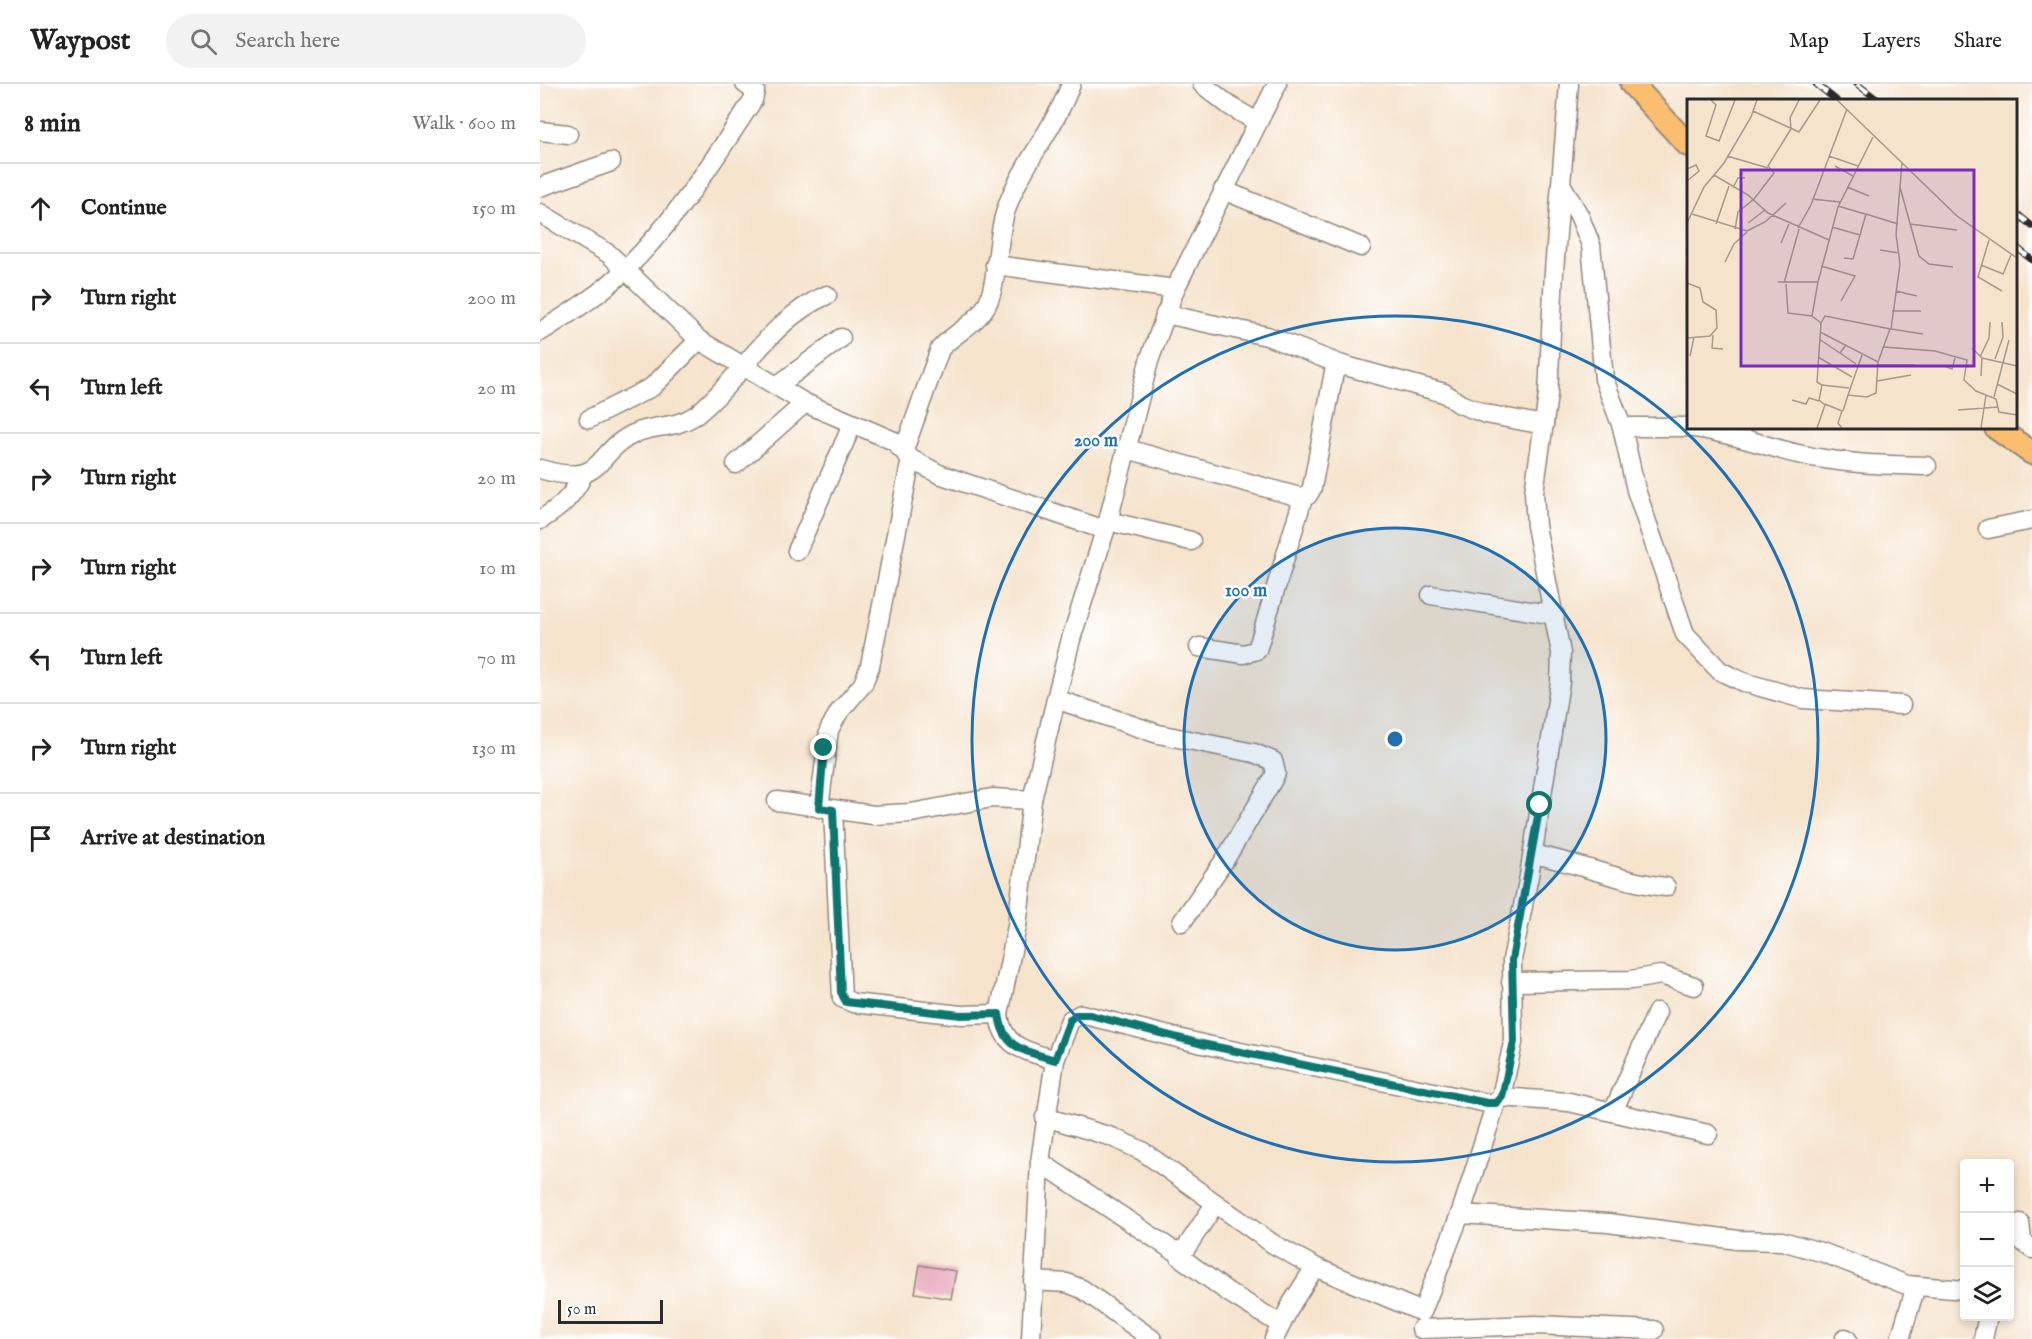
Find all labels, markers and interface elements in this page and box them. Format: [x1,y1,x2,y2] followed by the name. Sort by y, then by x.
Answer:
[166,14,586,68] search box
[30,24,130,59] text: Waypost
[187,25,220,58] icon: search
[235,27,340,55] text: Search here
[1789,28,1829,55] text: Map
[1862,28,1921,55] text: Layers
[1954,28,2002,55] text: Share
[1687,99,2017,429] inset map
[24,107,81,140] text: 8 min
[412,111,516,136] text: Walk · 600 m
[24,192,57,225] icon: ahead
[81,194,167,222] text: Continue
[472,196,516,221] text: 150 m
[24,282,57,315] icon: right
[81,284,176,312] text: Turn right
[467,286,516,311] text: 200 m
[24,372,57,405] icon: left
[81,374,163,402] text: Turn left
[477,376,516,401] text: 20 m
[1074,430,1118,453] text: 200 m
[24,462,57,495] icon: right
[81,464,176,492] text: Turn right
[477,466,516,491] text: 20 m
[24,552,57,585] icon: right
[81,554,176,582] text: Turn right
[479,556,516,581] text: 10 m
[1225,580,1267,603] text: 100 m
[24,642,57,675] icon: left
[81,644,163,672] text: Turn left
[477,646,516,671] text: 70 m
[1385,729,1405,749] centre of rings
[24,732,57,765] icon: right
[81,734,176,762] text: Turn right
[810,734,836,760] route end
[471,736,516,761] text: 130 m
[1526,791,1552,817] route start
[24,822,57,855] icon: arrive
[81,824,265,852] text: Arrive at destination
[1960,1159,2014,1321] map controls
[1960,1159,2014,1213] button: +
[1960,1213,2014,1267] button: −
[1960,1267,2014,1321] button: layers
[558,1297,663,1324] scale bar
[567,1300,596,1320] text: 50 m

